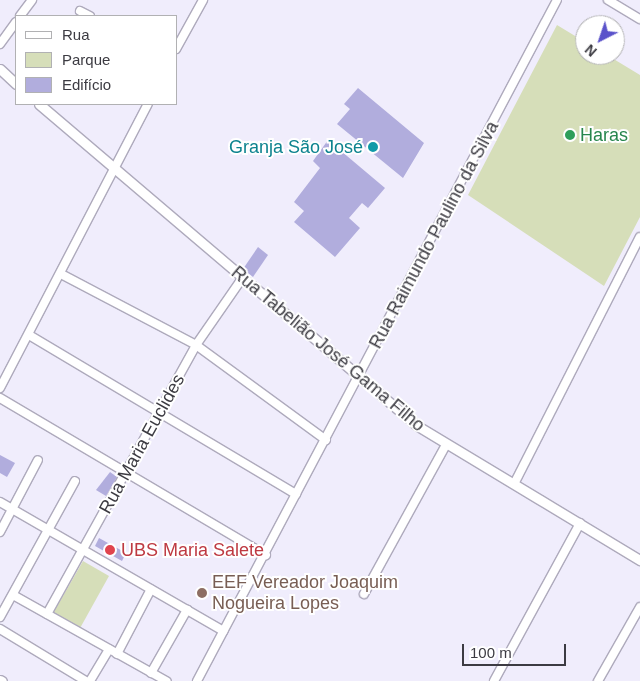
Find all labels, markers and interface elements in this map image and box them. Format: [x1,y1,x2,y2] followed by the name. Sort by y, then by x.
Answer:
[15,15,178,105] legend
[575,15,625,65] north arrow
[62,26,90,43] text: Rua
[582,41,600,60] text: N
[62,51,110,68] text: Parque
[62,76,111,93] text: Edifício
[365,118,503,352] street label: Rua Raimundo Paulino da Silva
[580,124,628,146] place label: Haras
[564,129,576,141] marker: Haras
[229,136,363,158] place label: Granja São José
[367,141,379,153] marker: Granja São José
[227,262,429,436] street label: Rua Tabelião José Gama Filho
[95,371,189,517] street label: Rua Maria Euclides
[121,539,264,561] place label: UBS Maria Salete
[103,543,117,557] marker: UBS Maria Salete
[212,572,398,614] place label: EEF Vereador Joaquim Nogueira Lopes
[196,587,208,599] marker: EEF Vereador Joaquim Nogueira Lopes
[465,634,569,666] scale bar
[470,644,512,661] text: 100 m

